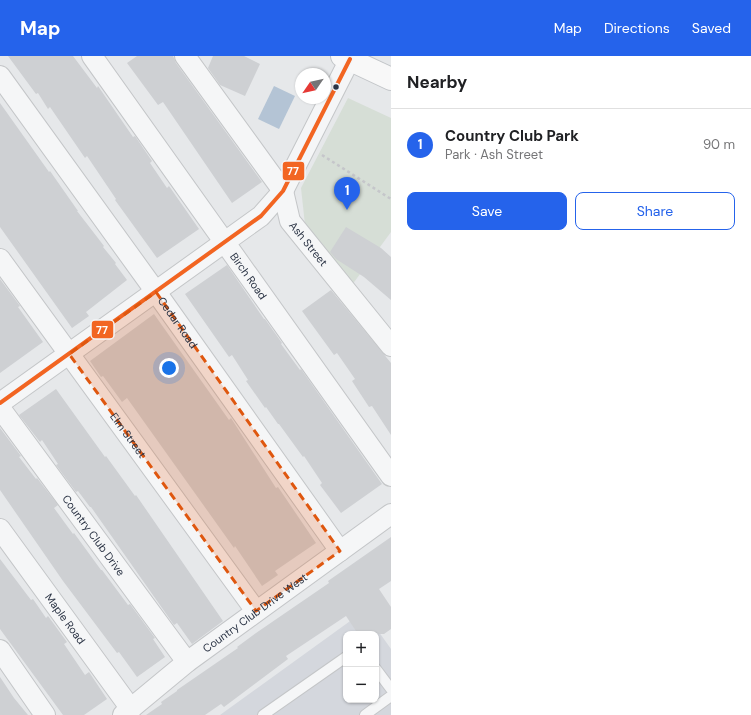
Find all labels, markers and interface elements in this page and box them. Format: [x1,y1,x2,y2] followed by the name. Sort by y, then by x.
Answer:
[20,16,60,41] text: Map
[554,19,582,37] text: Map
[604,19,670,37] text: Directions
[692,19,731,37] text: Saved
[295,68,331,104] north arrow
[407,71,467,93] text: Nearby
[331,82,341,92] unlabelled marker
[445,126,579,146] text: Country Club Park
[418,136,422,153] text: 1
[703,136,735,153] text: 90 m
[445,146,543,163] text: Park · Ash Street
[282,161,305,181] line badge: 77
[287,164,299,178] text: 77
[334,177,360,210] pin: 1
[407,192,567,230] button: Save
[575,192,735,230] button: Share
[286,219,331,269] street label: Ash Street
[227,250,270,302] street label: Birch Road
[155,294,201,351] street label: Cedar Road
[91,320,114,339] line badge: 77
[96,323,108,337] text: 77
[159,358,179,378] your location
[107,410,149,461] street label: Elm Street
[59,492,128,578] street label: Country Club Drive
[200,570,310,655] street label: Country Club Drive West
[42,591,89,647] street label: Maple Road
[343,631,379,703] map controls
[343,631,379,667] button: +
[343,667,379,703] button: −

